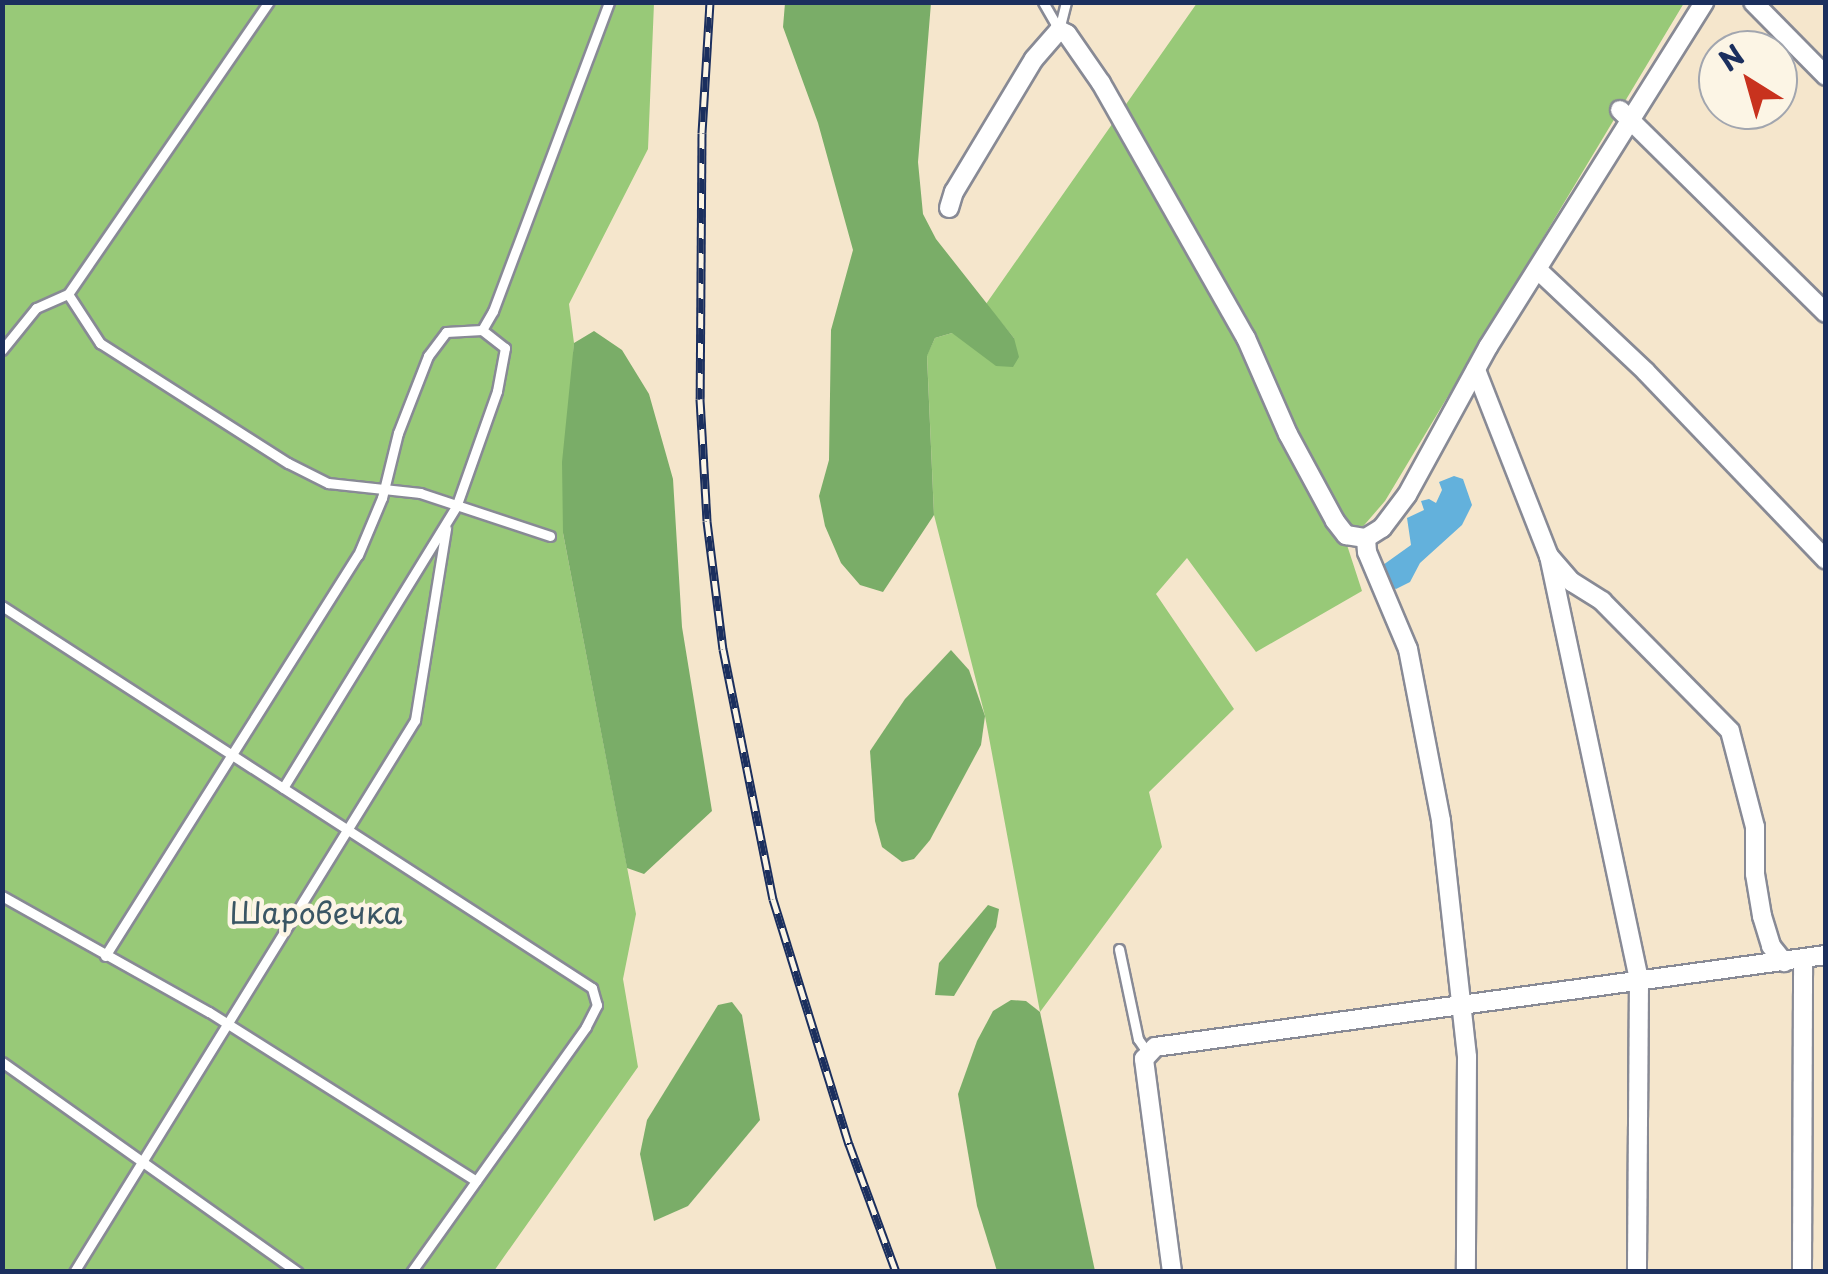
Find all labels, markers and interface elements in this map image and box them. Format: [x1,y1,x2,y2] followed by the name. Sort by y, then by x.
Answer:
[1698,30,1798,130] north arrow
[1709,33,1753,81] text: N
[230,894,402,930] park label: Шаровечка

